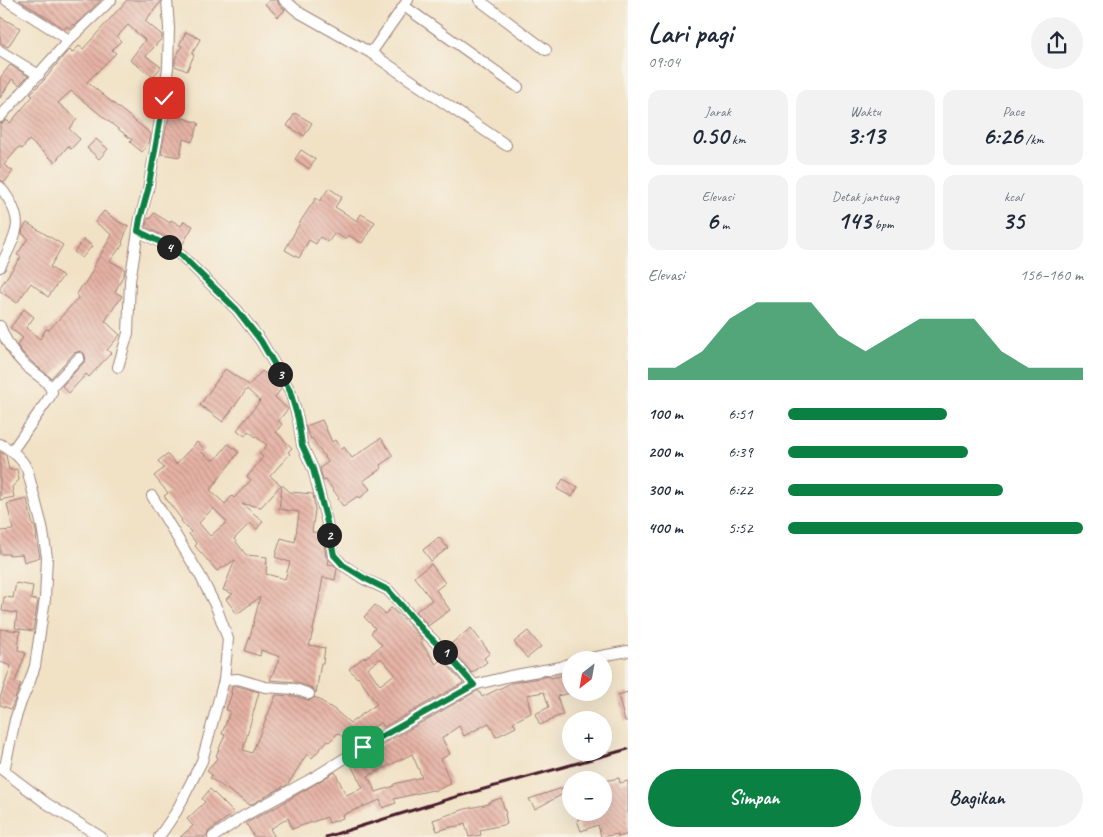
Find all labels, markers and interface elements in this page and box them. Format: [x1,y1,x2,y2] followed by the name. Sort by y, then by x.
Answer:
[648,15,733,50] text: Lari pagi
[1031,17,1083,69] button: share
[648,52,680,72] text: 09:04
[143,77,185,119] pin
[150,84,178,112] icon: check
[705,103,731,120] text: Jarak
[850,103,881,120] text: Waktu
[1002,103,1024,120] text: Pace
[690,120,728,152] text: 0.50
[846,120,885,152] text: 3:13
[982,120,1022,152] text: 6:26
[728,131,746,148] text: km
[1022,131,1044,148] text: /km
[702,188,734,205] text: Elevasi
[832,188,899,205] text: Detak jantung
[1004,188,1022,205] text: kcal
[706,205,718,237] text: 6
[837,205,871,237] text: 143
[1002,205,1024,237] text: 35
[718,216,729,233] text: m
[871,216,894,233] text: bpm
[156,234,182,260] pin: 4
[166,239,173,256] text: 4
[648,265,685,285] text: Elevasi
[1020,265,1083,285] text: 156–160 m
[268,362,292,386] pin: 3
[277,366,284,383] text: 3
[648,404,683,424] text: 100 m
[728,404,753,424] text: 6:51
[648,442,683,462] text: 200 m
[728,442,753,462] text: 6:39
[648,480,683,500] text: 300 m
[728,480,753,500] text: 6:22
[648,518,683,538] text: 400 m
[728,518,753,538] text: 5:52
[316,522,342,548] pin: 2
[326,527,333,544] text: 2
[432,640,458,664] pin: 1
[442,644,449,661] text: 1
[562,651,612,701] north arrow
[562,651,612,821] map controls
[562,711,612,761] button: +
[342,726,384,768] pin
[349,733,377,761] icon: arrive
[648,769,861,827] button: Simpan
[871,769,1083,827] button: Bagikan
[562,771,612,821] button: −

